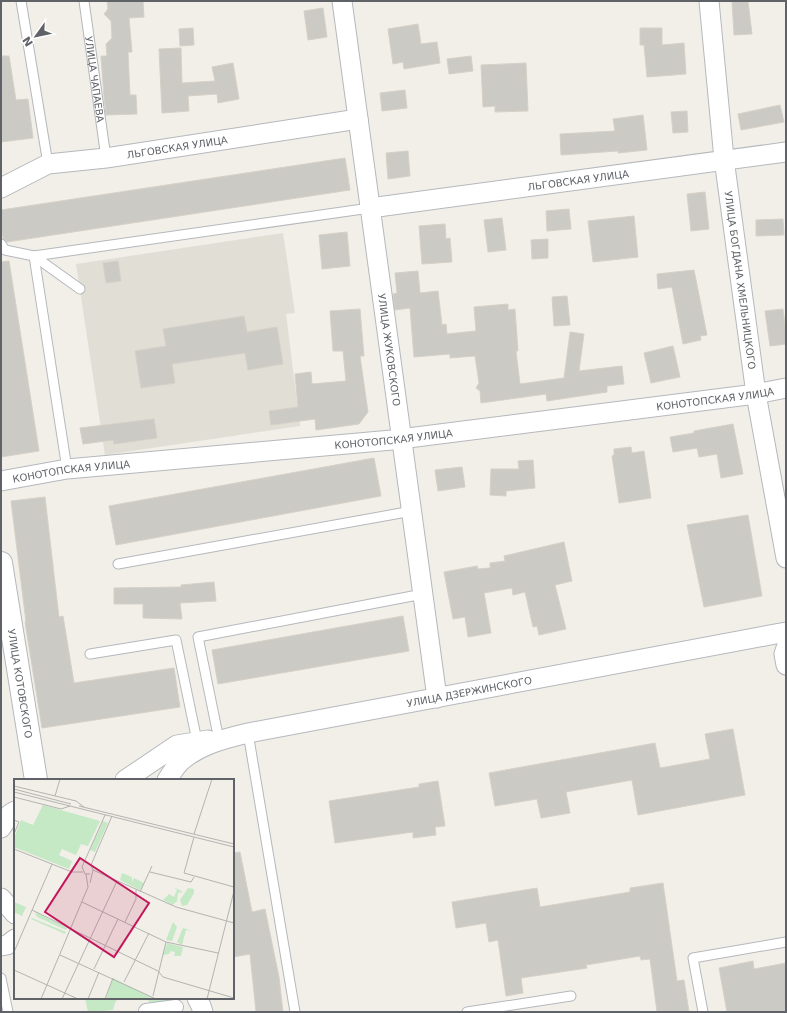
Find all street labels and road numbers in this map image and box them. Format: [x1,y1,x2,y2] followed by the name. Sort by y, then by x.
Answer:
[83,35,106,123] street label: УЛИЦА ЧАПАЕВА
[126,134,228,160] street label: ЛЬГОВСКАЯ УЛИЦА
[527,168,630,192] street label: ЛЬГОВСКАЯ УЛИЦА
[723,190,758,370] street label: УЛИЦА БОГДАНА ХМЕЛЬНИЦКОГО
[376,293,403,407] street label: УЛИЦА ЖУКОВСКОГО
[655,385,775,412] street label: КОНОТОПСКАЯ УЛИЦА
[334,427,453,451] street label: КОНОТОПСКАЯ УЛИЦА
[11,458,131,484] street label: КОНОТОПСКАЯ УЛИЦА
[6,628,35,739] street label: УЛИЦА КОТОВСКОГО
[406,674,533,709] street label: УЛИЦА ДЗЕРЖИНСКОГО

